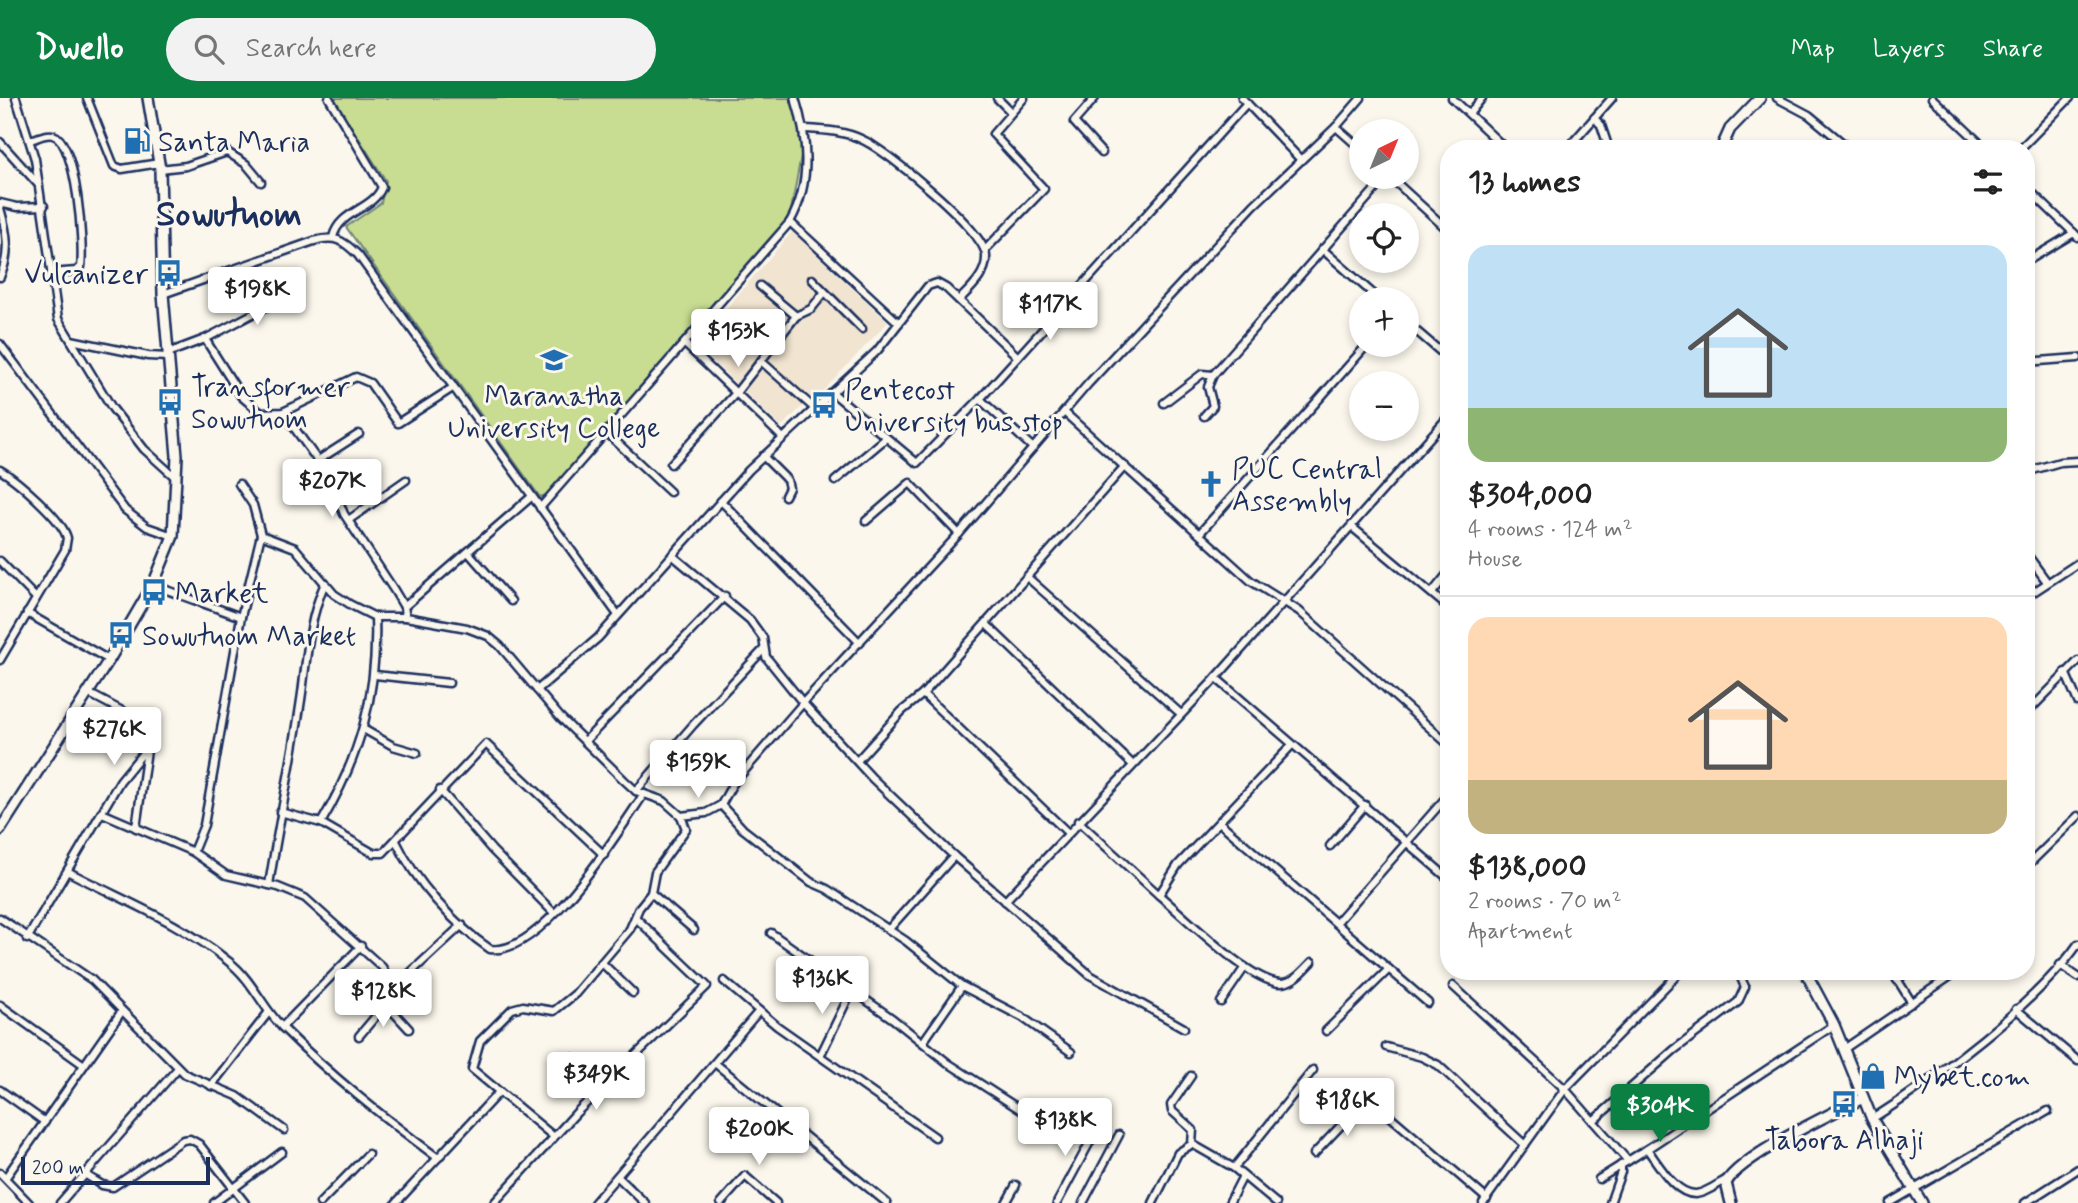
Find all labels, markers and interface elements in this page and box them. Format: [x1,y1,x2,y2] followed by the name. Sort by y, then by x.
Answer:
[166,18,656,81] search box
[35,27,124,71] text: Dwello
[190,30,228,68] icon: search
[246,32,377,66] text: Search here
[1791,34,1835,65] text: Map
[1873,34,1945,65] text: Layers
[1983,34,2043,65] text: Share
[1349,119,1419,189] north arrow
[1349,119,1419,441] map controls
[158,125,310,162] place label: Santa Maria
[122,126,152,156] fuel station icon: Santa Maria
[1468,163,1581,202] text: 13 homes
[1969,163,2007,201] icon: filters
[156,192,302,238] district label: Sowutuom
[1349,203,1419,273] button: locate
[24,257,149,294] place label: Vulcanizer
[154,258,184,288] bus stop icon: Vulcanizer
[208,268,306,327] pin: $198K
[224,275,290,305] text: $198K
[1001,282,1099,342] pin: $117K
[1349,287,1419,357] button: +
[1019,290,1081,320] text: $117K
[1675,290,1801,416] icon: home
[689,310,787,369] pin: $153K
[707,317,769,347] text: $153K
[539,345,569,375] school or university icon: Maranatha University College
[191,370,351,439] place label: Transformer Sowutuom
[1349,371,1419,441] button: −
[845,373,1063,442] place label: Pentecost University bus stop
[448,379,660,448] place label: Maranatha University College
[155,387,185,417] bus stop icon: Transformer Sowutuom
[809,390,839,420] bus stop icon: Pentecost University bus stop
[1232,452,1382,521] place label: PUC Central Assembly
[283,460,381,519] pin: $207K
[298,467,366,497] text: $207K
[1196,469,1226,499] church icon: PUC Central Assembly
[1468,476,1593,515] text: $304,000
[1468,515,1633,545] text: 4 rooms · 124 m²
[1468,545,1522,575] text: House
[175,576,269,613] place label: Market
[139,577,169,607] bus stop icon: Market
[142,619,356,656] place label: Sowutuom Market
[106,620,136,650] bus stop icon: Sowutuom Market
[1675,662,1801,788] icon: home
[65,708,163,767] pin: $276K
[82,715,146,745] text: $276K
[649,740,747,800] pin: $159K
[666,748,730,778] text: $159K
[1468,848,1586,887] text: $138,000
[1468,887,1622,917] text: 2 rooms · 70 m²
[1468,917,1573,947] text: Apartment
[773,956,871,1016] pin: $136K
[792,964,852,994] text: $136K
[334,970,432,1029] pin: $128K
[351,977,415,1007] text: $128K
[547,1052,645,1112] pin: $349K
[563,1060,629,1090] text: $349K
[1894,1060,2030,1097] place label: Mybet.com
[1858,1061,1888,1091] shop icon: Mybet.com
[1298,1079,1396,1138] pin: $186K
[1611,1084,1709,1144] pin: $304K
[1315,1086,1379,1116] text: $186K
[1829,1089,1859,1119] bus stop icon: Tabora Alhaji
[1627,1092,1693,1122] text: $304K
[1016,1098,1114,1158] pin: $138K
[1034,1106,1096,1136] text: $138K
[710,1108,808,1167] pin: $200K
[725,1115,793,1145] text: $200K
[1764,1123,1924,1160] place label: Tabora Alhaji
[21,1154,210,1186] scale bar
[32,1156,84,1181] text: 200 m

